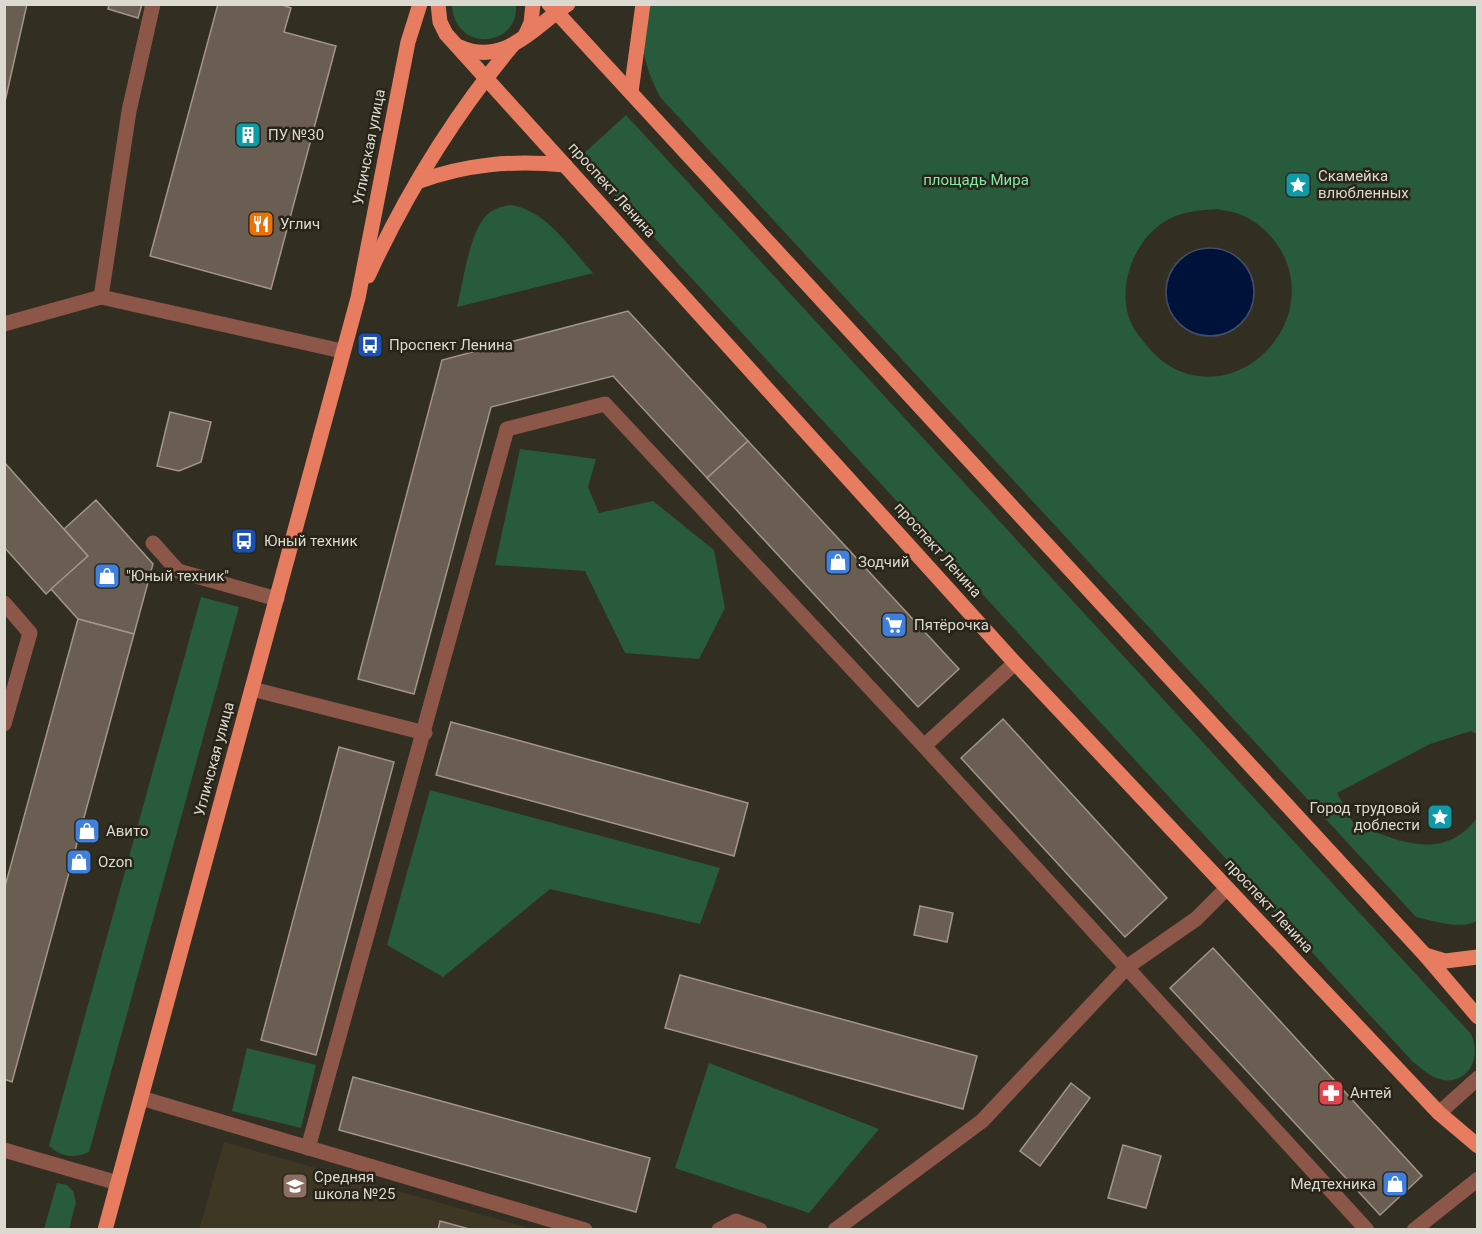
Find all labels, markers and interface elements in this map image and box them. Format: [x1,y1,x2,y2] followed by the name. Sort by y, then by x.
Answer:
[349,88,389,206] street label: Угличская улица
[233,120,263,150] building icon: ПУ №30
[268,126,324,144] place label: ПУ №30
[565,139,659,241] street label: проспект Ленина
[1318,167,1409,202] place label: Скамейка влюбленных
[1283,170,1313,200] place icon: Скамейка влюбленных
[923,171,1029,189] park label: площадь Мира
[246,209,276,239] restaurant icon: Углич
[280,215,320,233] place label: Углич
[355,330,385,360] bus stop icon: Проспект Ленина
[389,336,513,354] place label: Проспект Ленина
[891,499,985,601] street label: проспект Ленина
[229,526,259,556] bus stop icon: Юный техник
[264,532,358,550] place label: Юный техник
[823,547,853,577] shop icon: Зодчий
[858,553,909,571] place label: Зодчий
[92,561,122,591] shop icon: "Юный техник"
[126,567,229,585] place label: "Юный техник"
[879,610,909,640] supermarket icon: Пятёрочка
[914,616,989,634] place label: Пятёрочка
[190,700,238,818] street label: Угличская улица
[1310,799,1420,834] place label: Город трудовой доблести
[1425,802,1455,832] place icon: Город трудовой доблести
[72,816,102,846] shop icon: Авито
[106,822,148,840] place label: Авито
[64,847,94,877] shop icon: Ozon
[98,853,132,871] place label: Ozon
[1221,855,1317,957] street label: проспект Ленина
[1316,1078,1346,1108] pharmacy icon: Антей
[1350,1084,1392,1102] place label: Антей
[314,1168,395,1203] place label: Средняя школа №25
[1380,1169,1410,1199] shop icon: Медтехника
[280,1171,310,1201] school or university icon: Средняя школа №25
[1290,1175,1376,1193] place label: Медтехника

